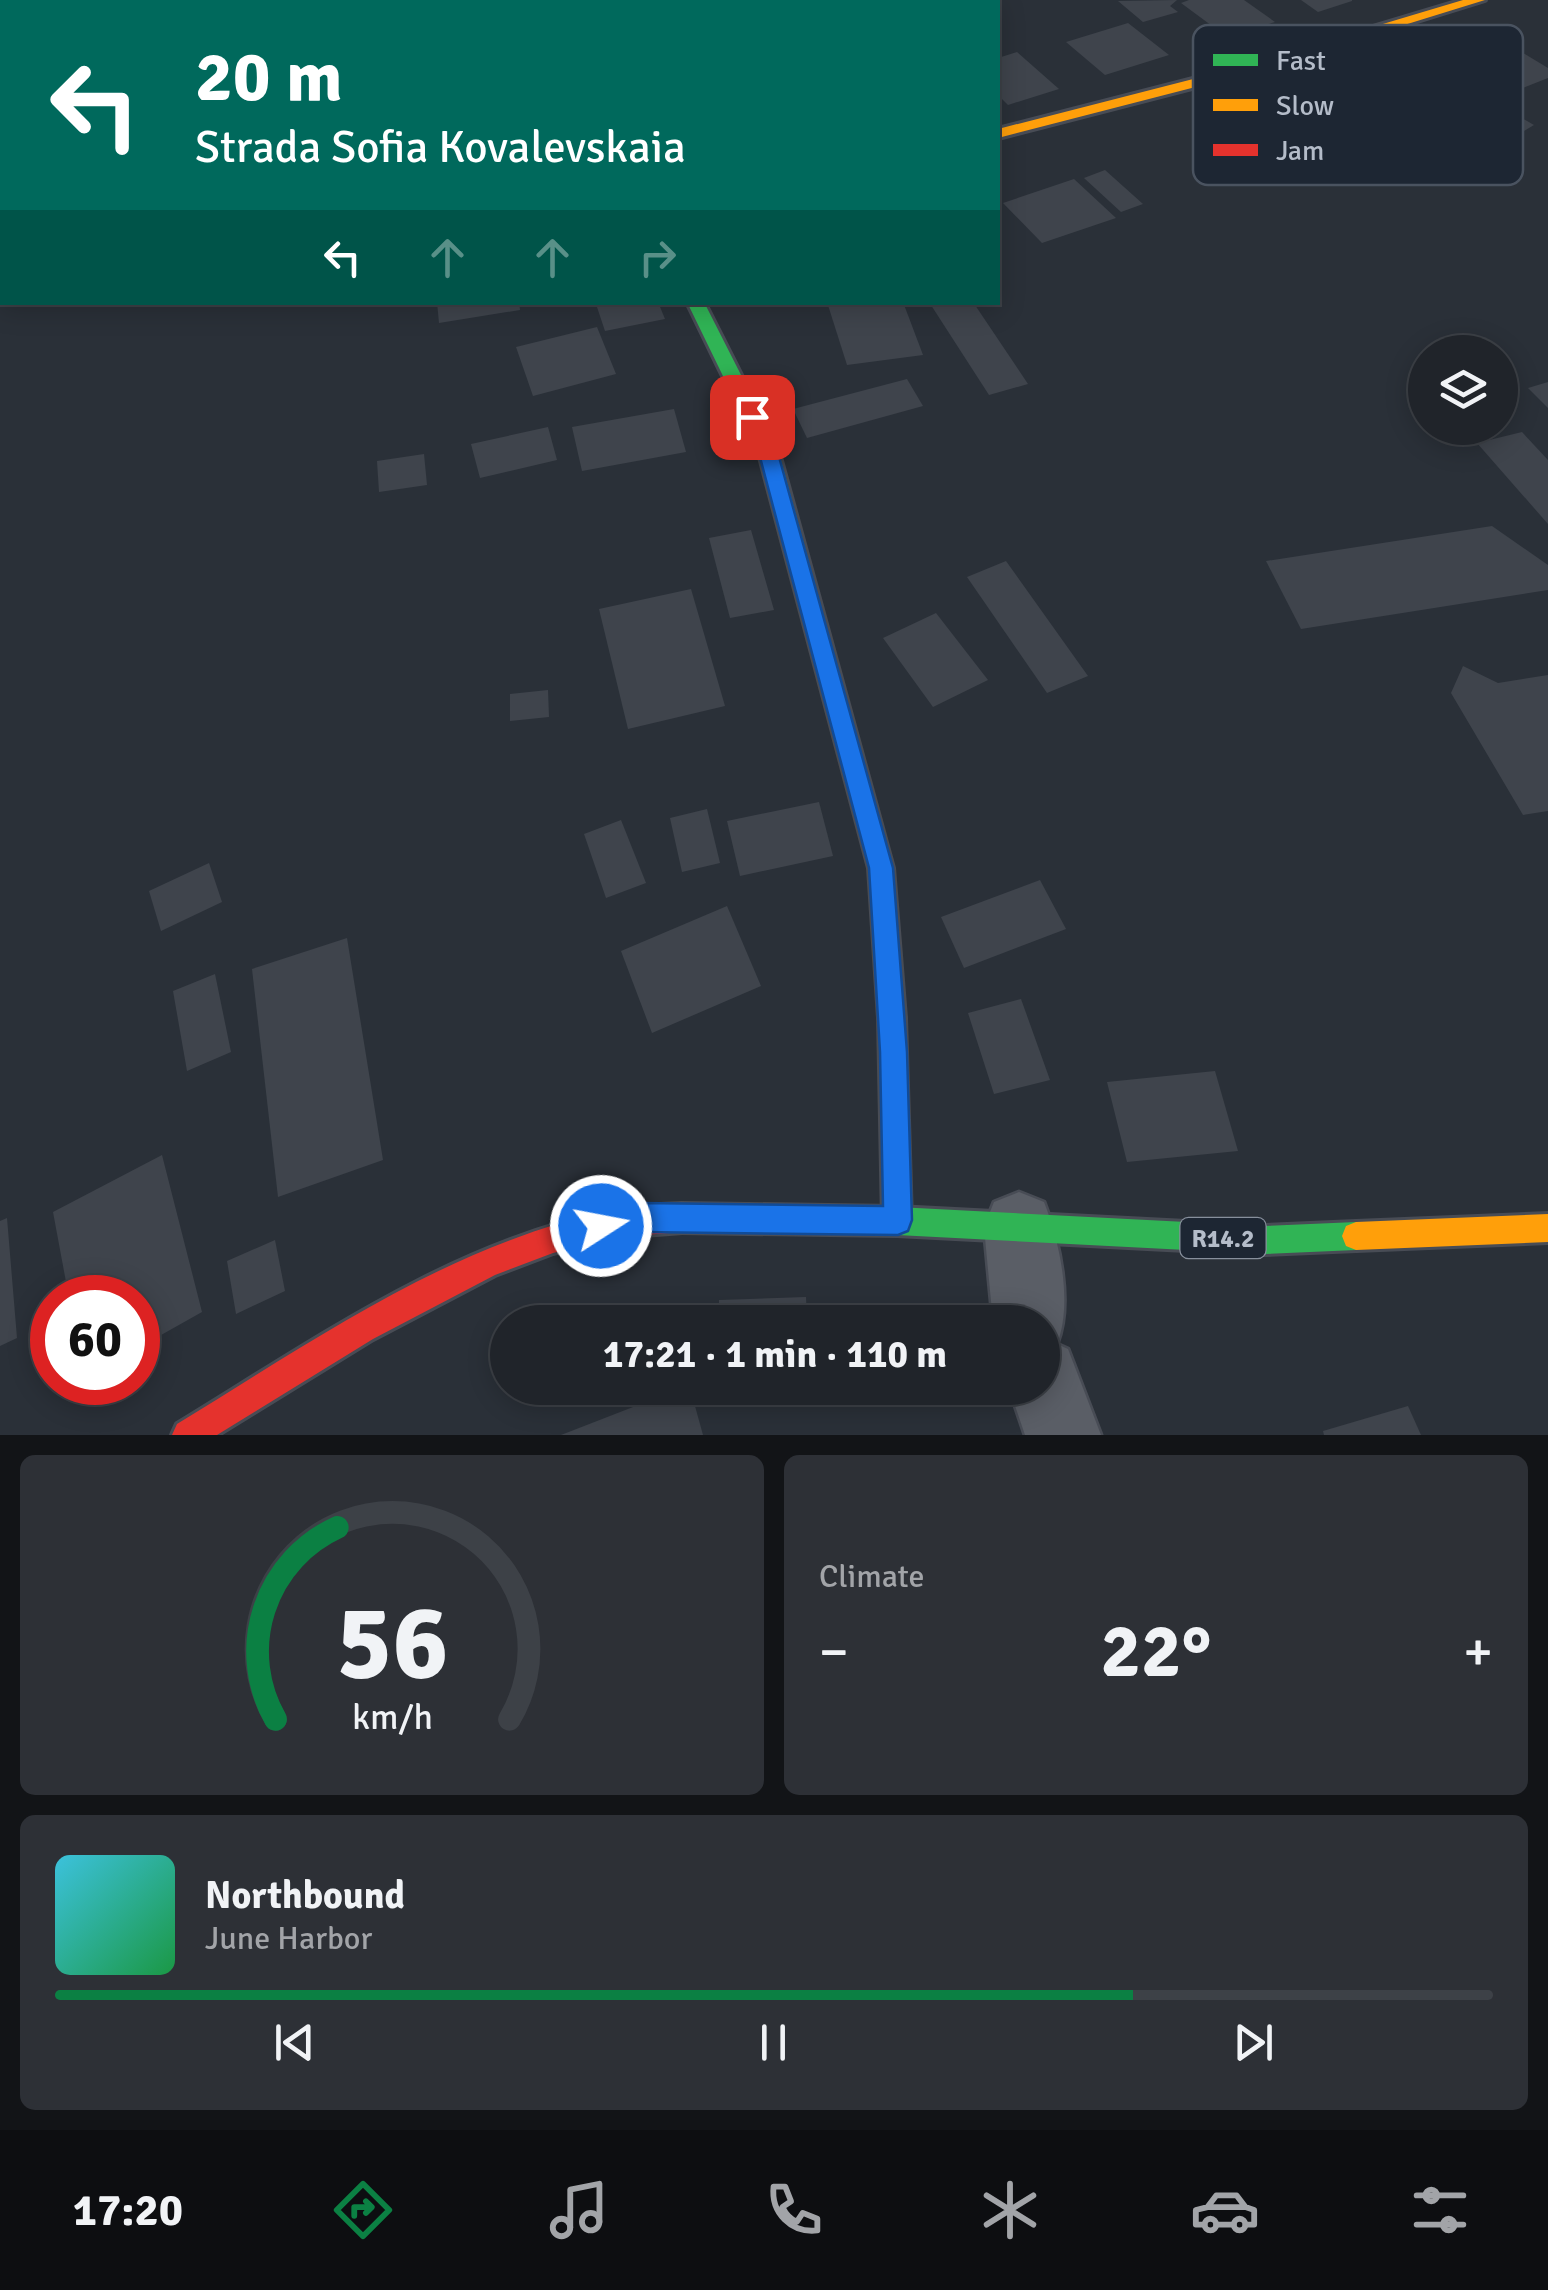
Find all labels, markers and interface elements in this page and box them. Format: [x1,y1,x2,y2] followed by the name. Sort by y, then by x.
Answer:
[1193,25,1523,185] legend
[195,34,343,120] text: 20 m
[30,40,160,170] icon: left
[1276,44,1326,78] text: Fast
[1276,89,1334,123] text: Slow
[195,120,686,175] text: Strada Sofia Kovalevskaia
[1276,134,1324,168] text: Jam
[315,230,370,285] icon: left
[420,230,475,285] icon: ahead
[525,230,580,285] icon: ahead
[630,230,685,285] icon: right
[1408,335,1518,445] map controls
[1408,335,1518,445] button: layers
[710,375,795,460] pin
[725,390,780,445] icon: arrive
[549,1174,653,1278] position arrow
[1180,1218,1266,1258] road number: R14.2
[30,1275,160,1405] speed limit sign: 60
[603,1331,947,1378] text: 17:21 · 1 min · 110 m
[819,1557,925,1596] text: Climate
[336,1579,448,1707] text: 56
[1101,1605,1212,1698] text: 22°
[819,1618,849,1686] text: −
[1463,1618,1493,1686] text: +
[352,1695,432,1739] text: km/h
[205,1872,405,1919] text: Northbound
[205,1919,372,1958] text: June Harbor
[267,2015,322,2070] icon: previous
[746,2015,801,2070] icon: pause
[1226,2015,1281,2070] icon: next
[328,2175,398,2245] icon: directions
[544,2175,614,2245] icon: music
[759,2175,829,2245] icon: phone
[975,2175,1045,2245] icon: climate
[1190,2175,1260,2245] icon: car
[1405,2175,1475,2245] icon: filters
[73,2183,183,2238] text: 17:20

